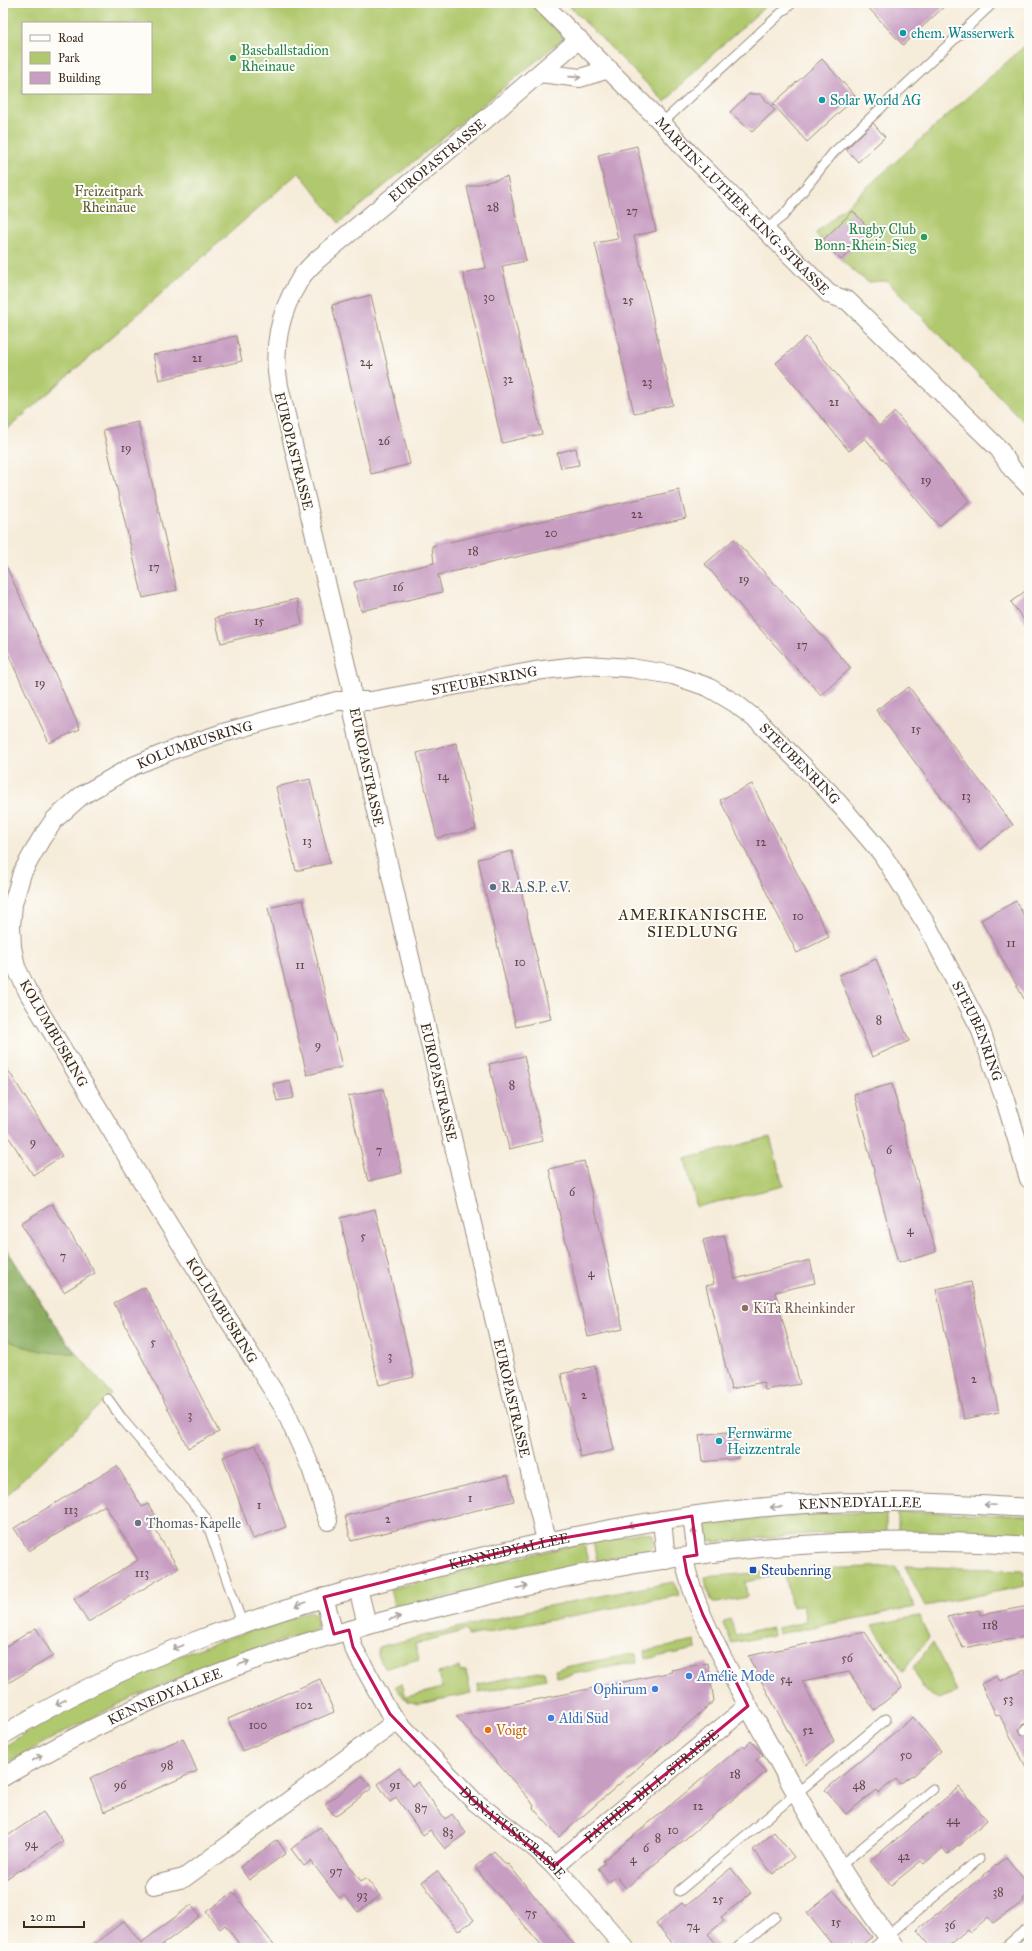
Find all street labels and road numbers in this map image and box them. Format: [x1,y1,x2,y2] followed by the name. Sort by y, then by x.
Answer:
[651,113,833,298] street label: MARTIN-LUTHER-KING-STRASSE
[385,115,489,206] street label: EUROPASTRASSE
[271,390,316,512] street label: EUROPASTRASSE
[430,663,539,699] street label: STEUBENRING
[346,706,387,828] street label: EUROPASTRASSE
[134,717,255,773] street label: KOLUMBUSRING
[756,720,844,808] street label: STEUBENRING
[16,976,91,1090] street label: KOLUMBUSRING
[948,978,1006,1084] street label: STEUBENRING
[417,1021,460,1143] street label: EUROPASTRASSE
[182,1254,261,1366] street label: KOLUMBUSRING
[490,1337,533,1459] street label: EUROPASTRASSE
[798,1494,922,1513] street label: KENNEDYALLEE
[447,1529,571,1573] street label: KENNEDYALLEE
[105,1664,225,1729] street label: KENNEDYALLEE
[581,1726,722,1847] street label: FATHER-BILL-STRASSE
[456,1783,569,1882] street label: DONATUSSTRASSE

